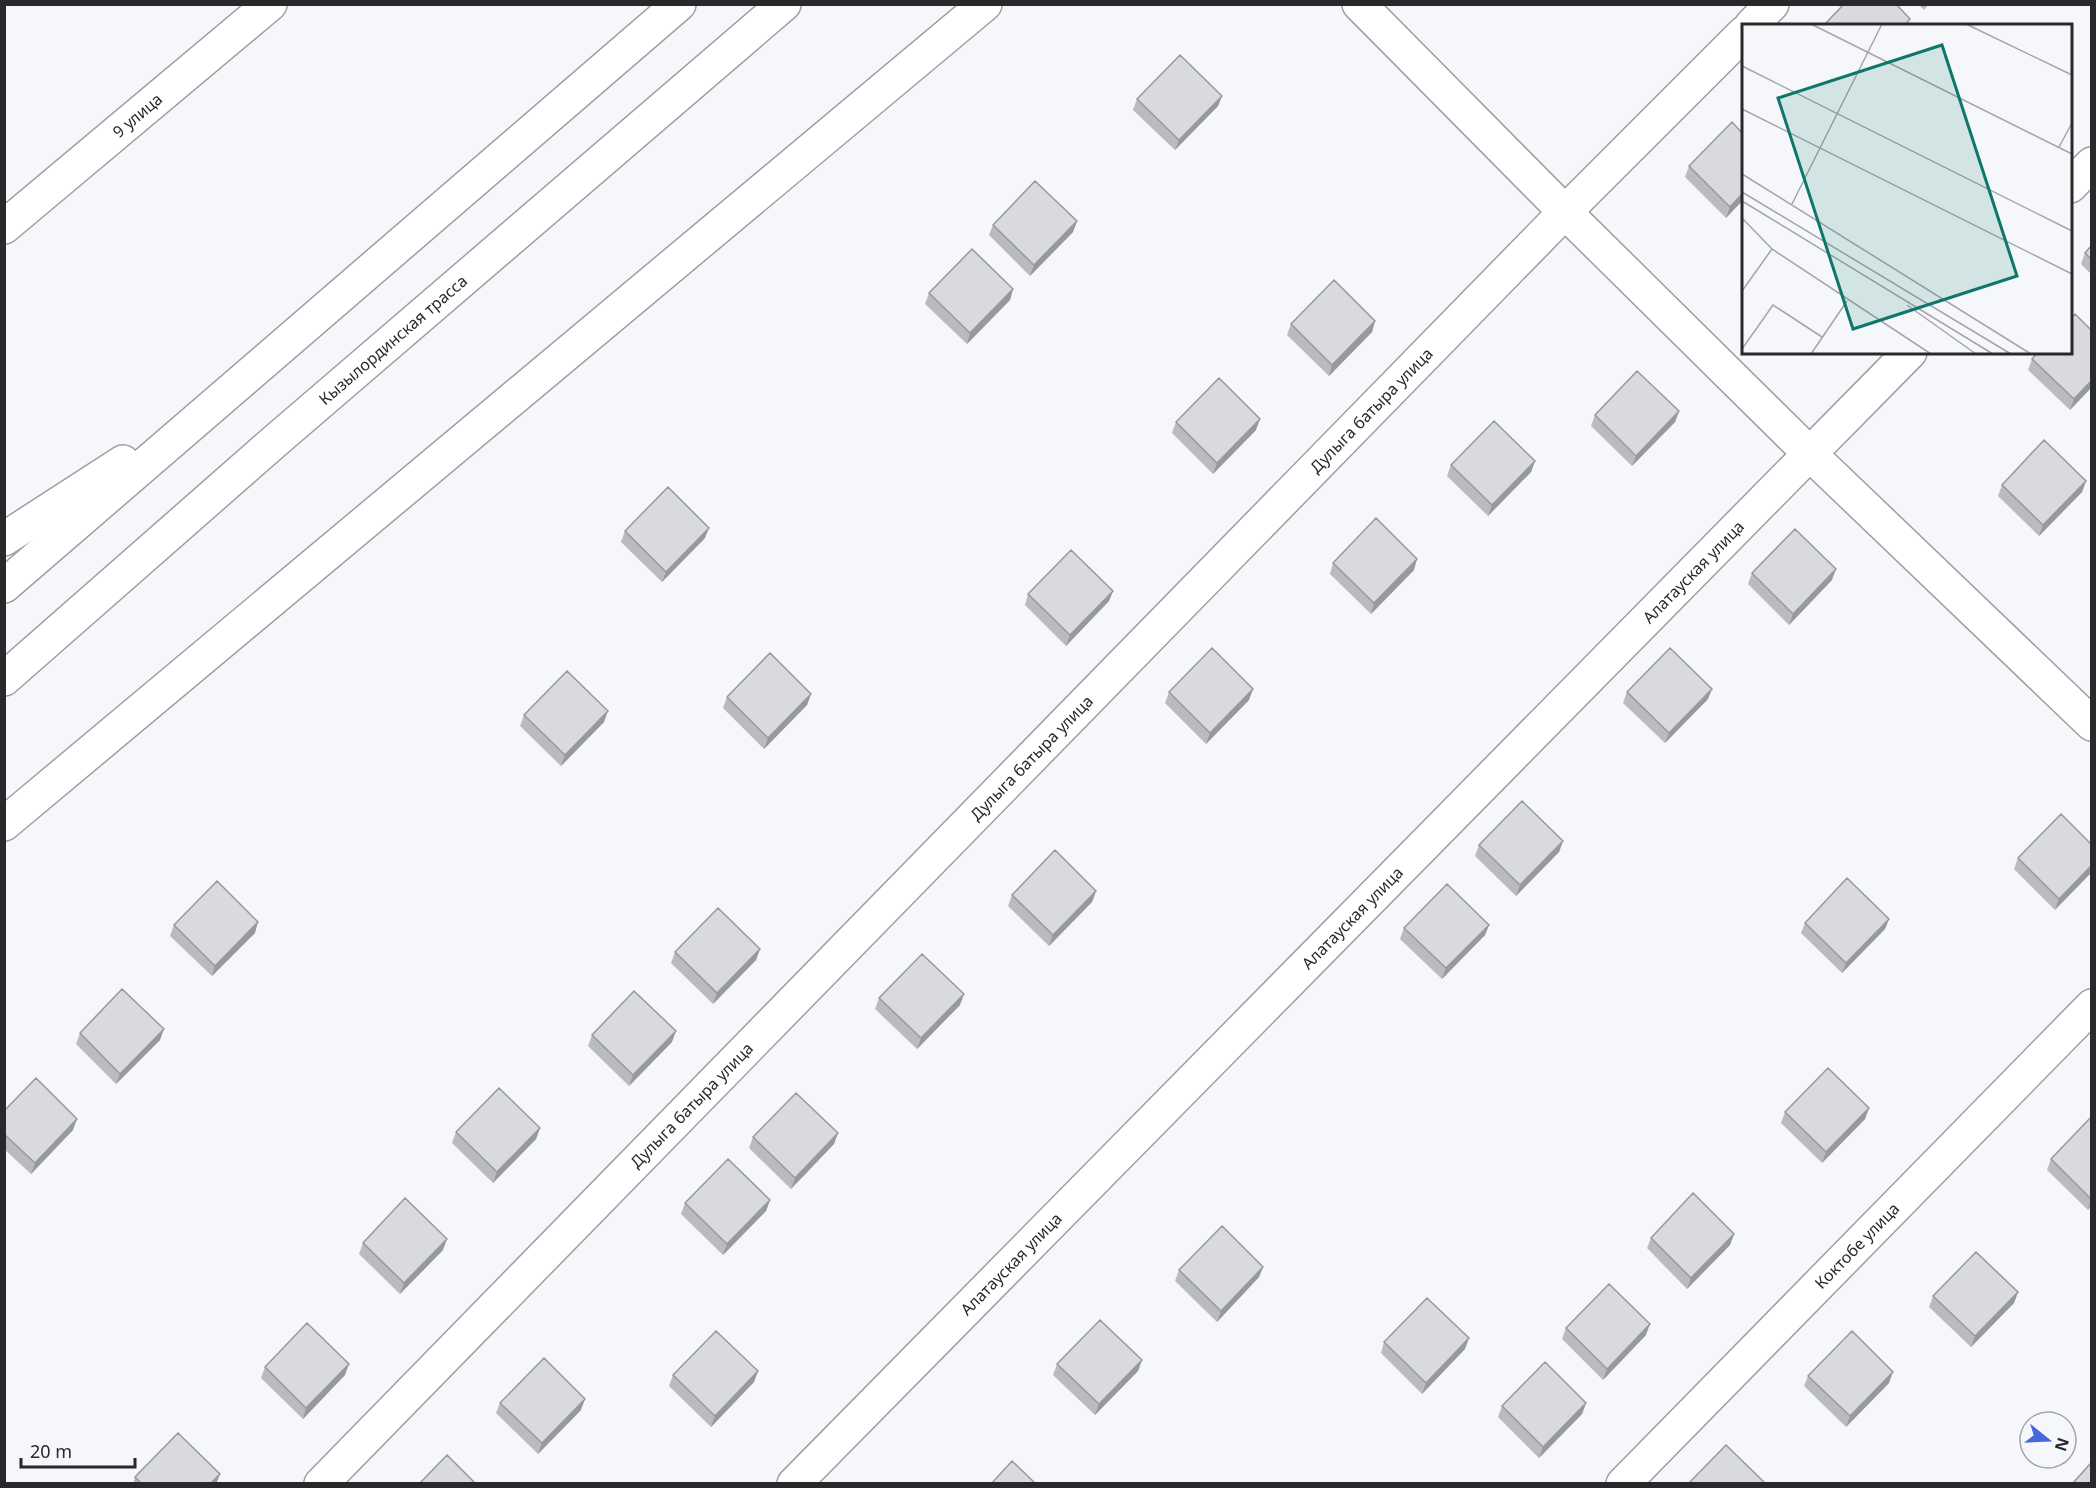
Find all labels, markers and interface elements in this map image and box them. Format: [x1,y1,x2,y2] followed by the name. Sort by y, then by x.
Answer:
[1742,24,2072,354] inset map
[108,88,167,143] street label: 9 улица
[314,270,472,410] street label: Кызылординская трасса
[1305,343,1438,478] street label: Дулыга батыра улица
[1638,516,1749,628] street label: Алатауская улица
[965,690,1098,825] street label: Дулыга батыра улица
[1297,862,1408,974] street label: Алатауская улица
[625,1038,758,1173] street label: Дулыга батыра улица
[1810,1198,1904,1293] street label: Коктобе улица
[955,1208,1067,1320] street label: Алатауская улица
[2018,1410,2078,1470] north arrow
[21,1431,135,1469] scale bar
[2050,1435,2075,1454] text: N
[30,1439,72,1463] text: 20 m

